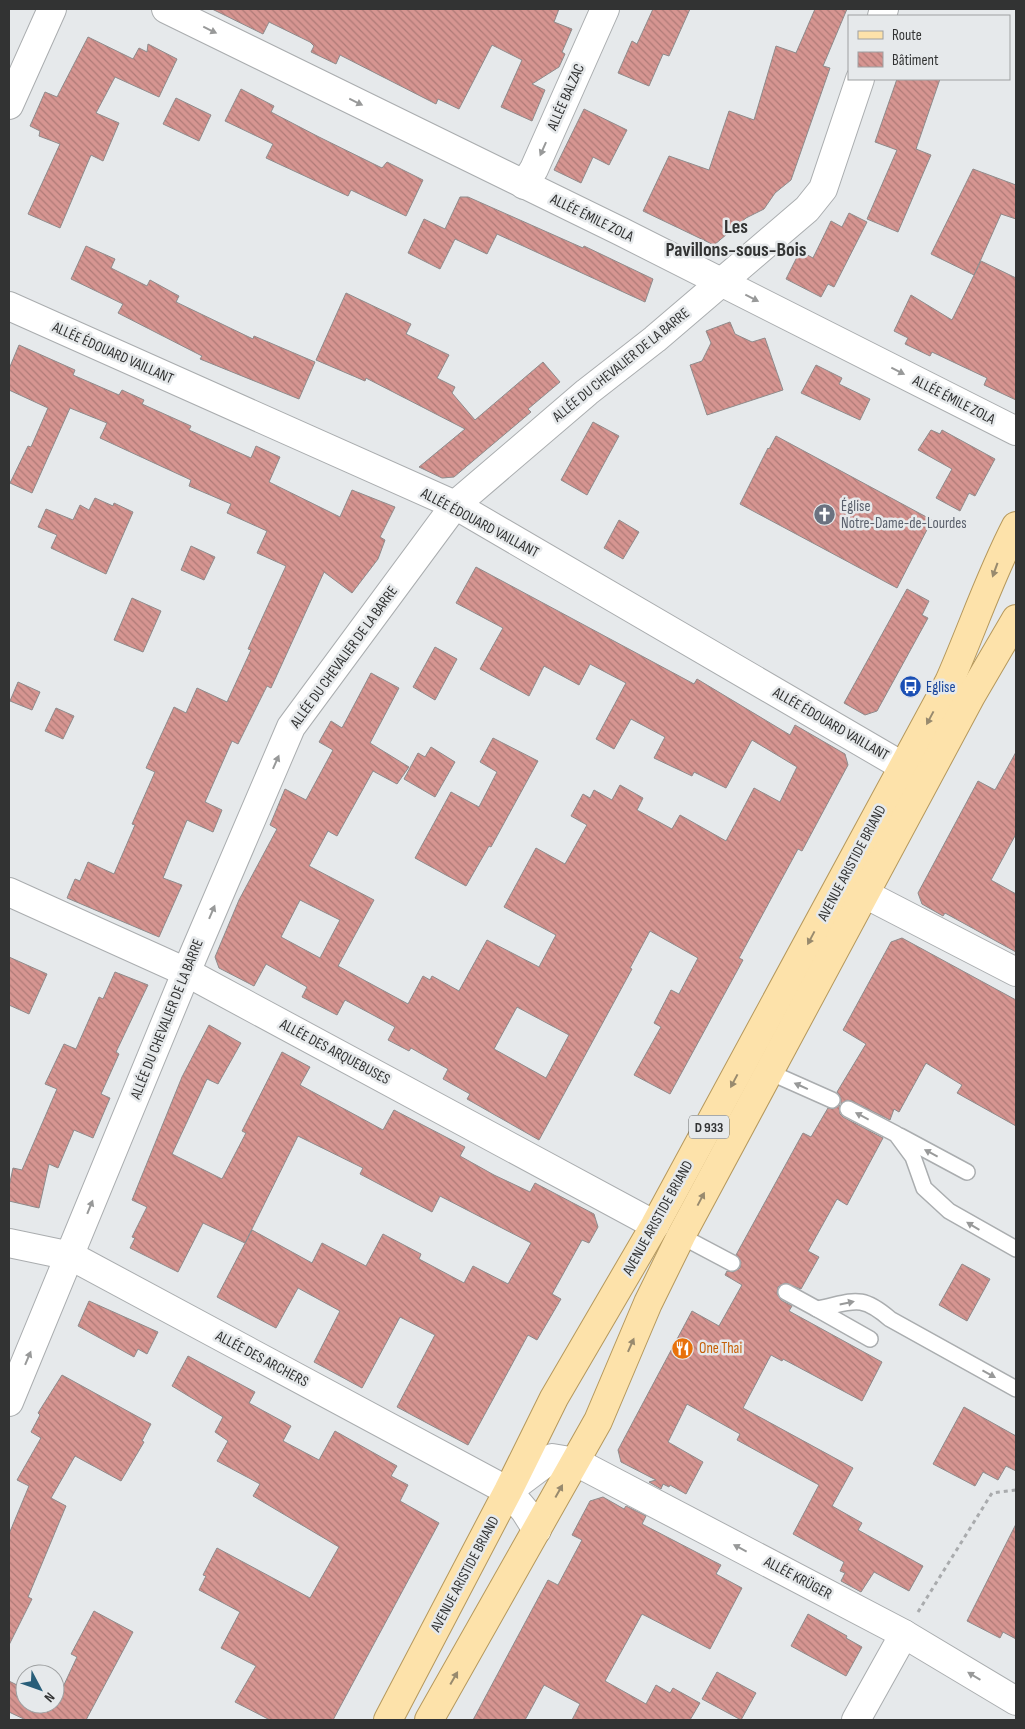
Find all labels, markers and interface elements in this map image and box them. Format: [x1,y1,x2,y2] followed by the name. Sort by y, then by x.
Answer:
[848,15,1010,80] legend
[203,26,217,34] one-way arrow
[892,26,922,45] text: Route
[892,51,939,70] text: Bâtiment
[543,61,589,134] street label: ALLÉE BALZAC
[349,98,363,106] one-way arrow
[538,142,546,156] one-way arrow
[546,189,637,247] street label: ALLÉE ÉMILE ZOLA
[666,215,807,262] district label: Les Pavillons-sous-Bois
[745,294,759,302] one-way arrow
[548,304,693,427] street label: ALLÉE DU CHEVALIER DE LA BARRE
[48,317,177,388] street label: ALLÉE ÉDOUARD VAILLANT
[890,367,905,375] one-way arrow
[909,371,999,429] street label: ALLÉE ÉMILE ZOLA
[417,483,542,562] street label: ALLÉE ÉDOUARD VAILLANT
[841,497,967,533] place label: Église Notre-Dame-de-Lourdes
[813,503,837,527] church icon: Église Notre-Dame-de-Lourdes
[991,562,998,577] one-way arrow
[285,582,402,733] street label: ALLÉE DU CHEVALIER DE LA BARRE
[898,675,922,699] bus stop icon: Eglise
[926,678,955,697] place label: Eglise
[769,683,892,765] street label: ALLÉE ÉDOUARD VAILLANT
[926,711,934,726] one-way arrow
[272,755,280,769] one-way arrow
[813,802,891,925] street label: AVENUE ARISTIDE BRIAND
[208,904,216,919] one-way arrow
[807,931,815,946] one-way arrow
[126,936,208,1103] street label: ALLÉE DU CHEVALIER DE LA BARRE
[276,1015,393,1089] street label: ALLÉE DES ARQUEBUSES
[729,1075,738,1088] one-way arrow
[794,1081,808,1089] one-way arrow
[855,1112,869,1120] one-way arrow
[689,1116,729,1138] road number: D 933
[924,1149,939,1157] one-way arrow
[618,1157,697,1280] street label: AVENUE ARISTIDE BRIAND
[697,1192,705,1206] one-way arrow
[87,1200,94,1215] one-way arrow
[967,1221,980,1230] one-way arrow
[839,1299,854,1307] one-way arrow
[211,1326,312,1391] street label: ALLÉE DES ARCHERS
[671,1336,695,1360] restaurant icon: One Thai
[627,1338,635,1352] one-way arrow
[699,1339,742,1358] place label: One Thai
[24,1351,32,1365] one-way arrow
[982,1370,996,1378] one-way arrow
[555,1484,563,1498] one-way arrow
[426,1513,504,1636] street label: AVENUE ARISTIDE BRIAND
[733,1544,747,1552] one-way arrow
[760,1552,835,1604] street label: ALLÉE KRÜGER
[15,1664,65,1714] north arrow
[450,1671,458,1686] one-way arrow
[968,1672,981,1681] one-way arrow
[41,1689,58,1706] text: N

